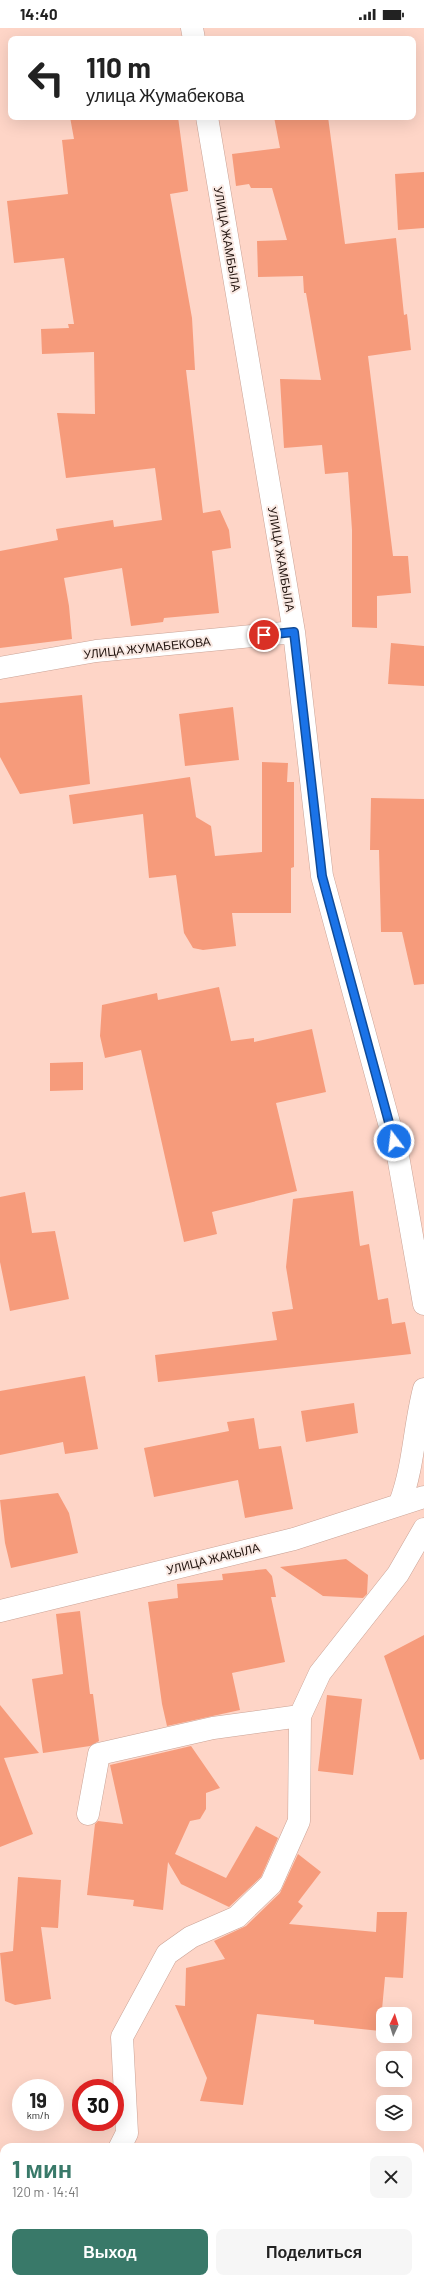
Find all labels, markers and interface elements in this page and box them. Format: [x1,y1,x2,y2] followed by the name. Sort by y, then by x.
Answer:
[20,5,57,23] text: 14:40
[86,50,151,84] text: 110 m
[20,52,72,104] icon: left
[86,84,244,106] text: улица Жумабекова
[211,185,244,293] street label: УЛИЦА ЖАМБЫЛА
[265,505,298,613] street label: УЛИЦА ЖАМБЫЛА
[247,618,281,652] pin
[253,624,275,646] icon: arrive
[83,633,211,662] street label: УЛИЦА ЖУМАБЕКОВА
[373,1120,415,1162] position arrow
[165,1540,261,1577] street label: УЛИЦА ЖАКЫЛА
[376,2007,412,2043] north arrow
[376,2007,412,2131] map controls
[376,2051,412,2087] button: search
[72,2079,124,2131] speed limit sign: 30
[29,2088,47,2112] text: 19
[376,2095,412,2131] button: layers
[27,2109,49,2121] text: km/h
[12,2154,72,2183] text: 1 мин
[370,2156,412,2198] button: close
[12,2184,79,2200] text: 120 m · 14:41
[12,2229,208,2275] button: Выход
[216,2229,412,2275] button: Поделиться

